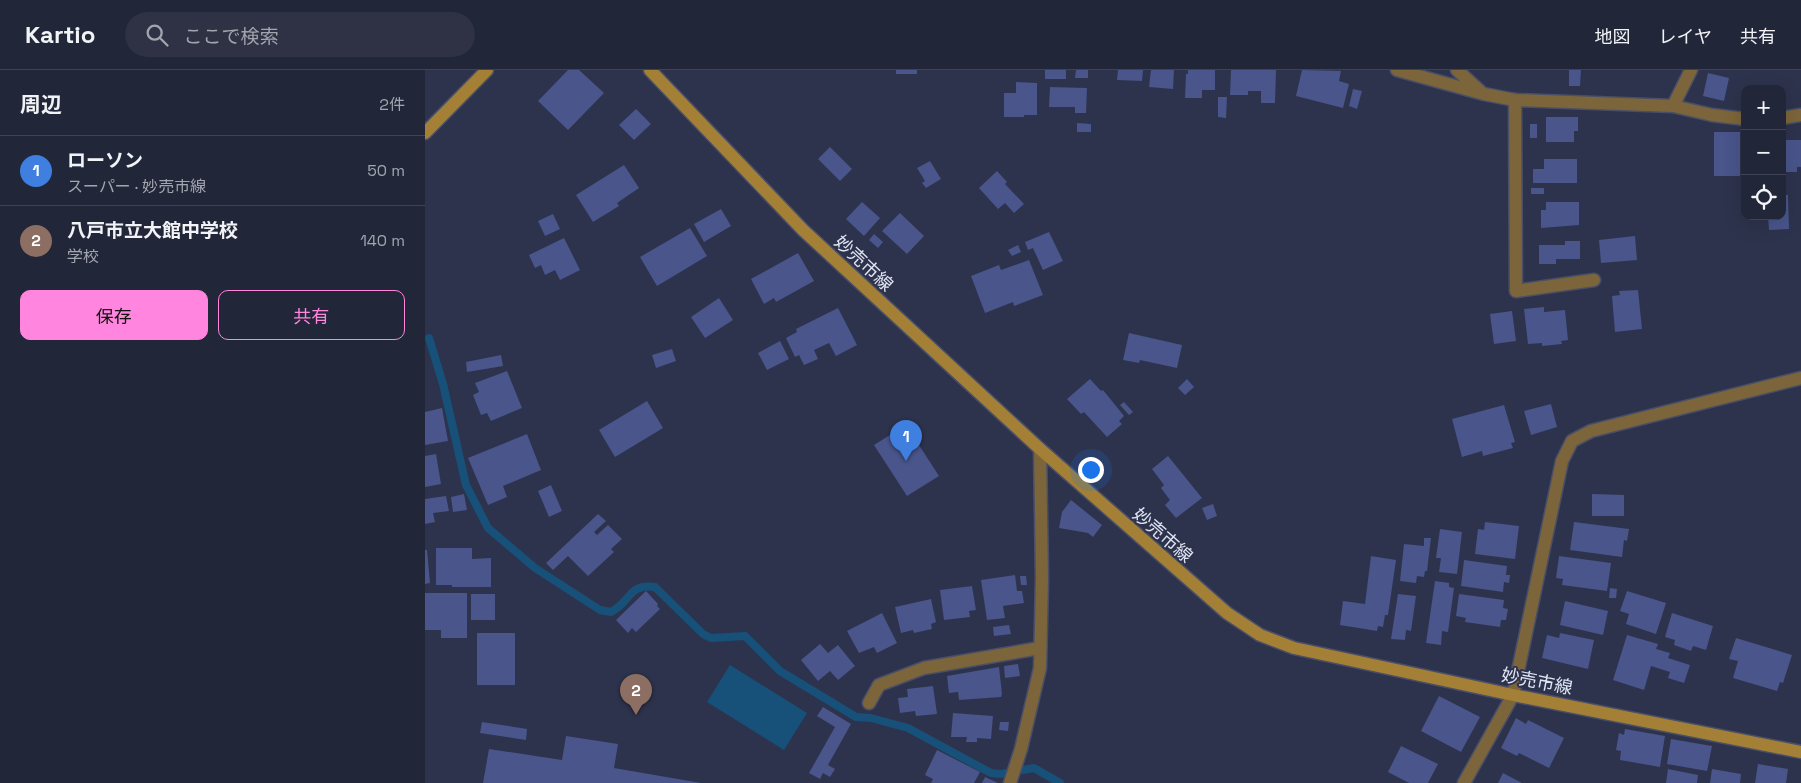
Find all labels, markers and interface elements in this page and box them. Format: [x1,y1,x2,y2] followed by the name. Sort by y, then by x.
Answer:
[125,12,475,57] search box
[25,19,95,50] text: Kartio
[143,21,171,49] icon: search
[183,24,278,49] text: ここで検索
[1595,25,1631,48] text: 地図
[1659,25,1712,48] text: レイヤ
[1740,25,1776,48] text: 共有
[1741,85,1786,220] map controls
[1741,85,1786,130] button: +
[20,91,62,118] text: 周辺
[379,94,405,115] text: 2件
[1741,130,1786,175] button: −
[67,148,143,173] text: ローソン
[32,160,40,181] text: 1
[367,160,405,181] text: 50 m
[1741,175,1786,220] button: locate
[67,176,206,197] text: スーパー · 妙売市線
[67,218,238,243] text: 八戸市立大館中学校
[31,230,41,251] text: 2
[360,230,405,251] text: 140 m
[830,230,898,296] street label: 妙売市線
[67,246,99,267] text: 学校
[20,290,208,340] button: 保存
[218,290,405,340] button: 共有
[890,420,922,461] pin: 1
[1078,457,1104,483] your location
[1128,503,1198,567] street label: 妙売市線
[1499,663,1575,699] street label: 妙売市線
[620,674,652,715] pin: 2

